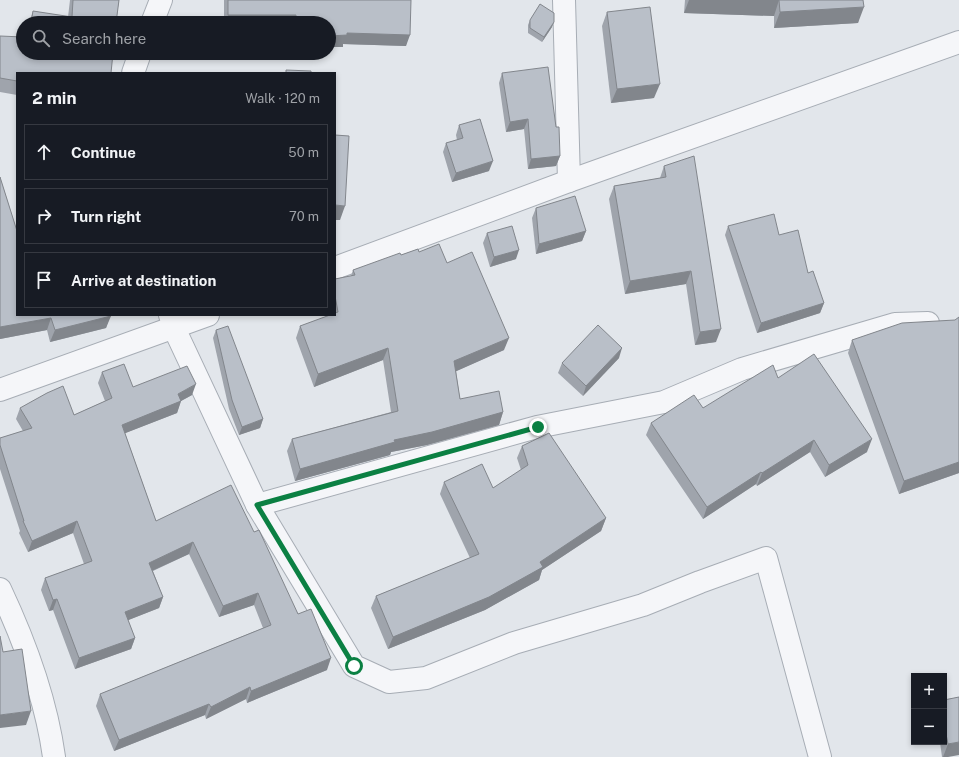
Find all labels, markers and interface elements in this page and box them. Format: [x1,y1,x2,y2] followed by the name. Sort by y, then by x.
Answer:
[16,16,336,60] search box
[30,27,52,49] icon: search
[62,30,146,47] text: Search here
[32,88,77,108] text: 2 min
[245,91,320,106] text: Walk · 120 m
[33,141,55,163] icon: ahead
[71,144,136,161] text: Continue
[288,145,319,160] text: 50 m
[33,205,55,227] icon: right
[71,208,141,225] text: Turn right
[289,209,319,224] text: 70 m
[33,269,55,291] icon: arrive
[71,272,216,289] text: Arrive at destination
[529,418,547,436] route end
[345,657,363,675] route start
[911,673,947,745] map controls
[911,673,947,709] button: +
[911,709,947,745] button: −

